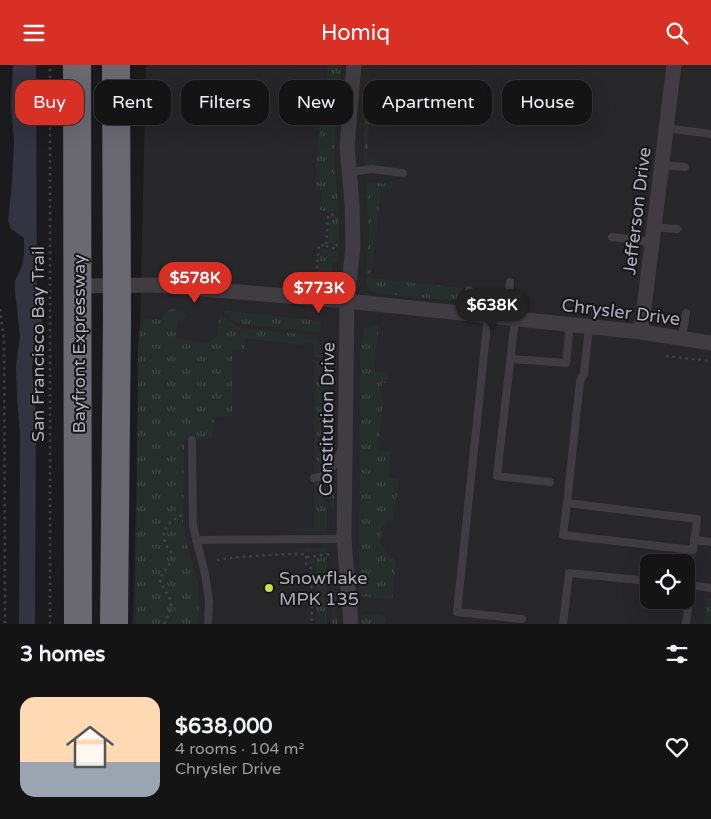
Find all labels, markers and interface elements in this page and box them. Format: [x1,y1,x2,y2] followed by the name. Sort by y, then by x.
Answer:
[20,19,48,47] icon: menu
[663,19,691,47] icon: search
[321,20,390,46] text: Homiq
[15,80,84,125] chip: Buy
[94,80,171,125] chip: Rent
[181,80,269,125] chip: Filters
[279,80,353,125] chip: New
[363,80,492,125] chip: Apartment
[502,80,592,125] chip: House
[618,146,656,276] street label: Jefferson Drive
[27,246,49,442] street label: San Francisco Bay Trail
[68,254,90,434] street label: Bayfront Expressway
[160,261,230,304] pin: $578K
[170,268,220,288] text: $578K
[284,271,354,314] pin: $773K
[294,278,344,298] text: $773K
[457,289,527,331] pin: $638K
[560,294,682,330] street label: Chrysler Drive
[467,295,517,315] text: $638K
[315,342,339,496] street label: Constitution Drive
[640,554,695,609] map controls
[640,554,695,609] button: locate
[279,567,367,610] place label: Snowflake MPK 135
[263,582,275,594] marker: Snowflake MPK 135
[663,640,691,668] icon: filters
[20,642,105,667] text: 3 homes
[175,714,273,739] text: $638,000
[60,717,120,777] icon: home
[663,733,691,761] icon: heart
[175,739,304,759] text: 4 rooms · 104 m²
[175,759,281,779] text: Chrysler Drive

